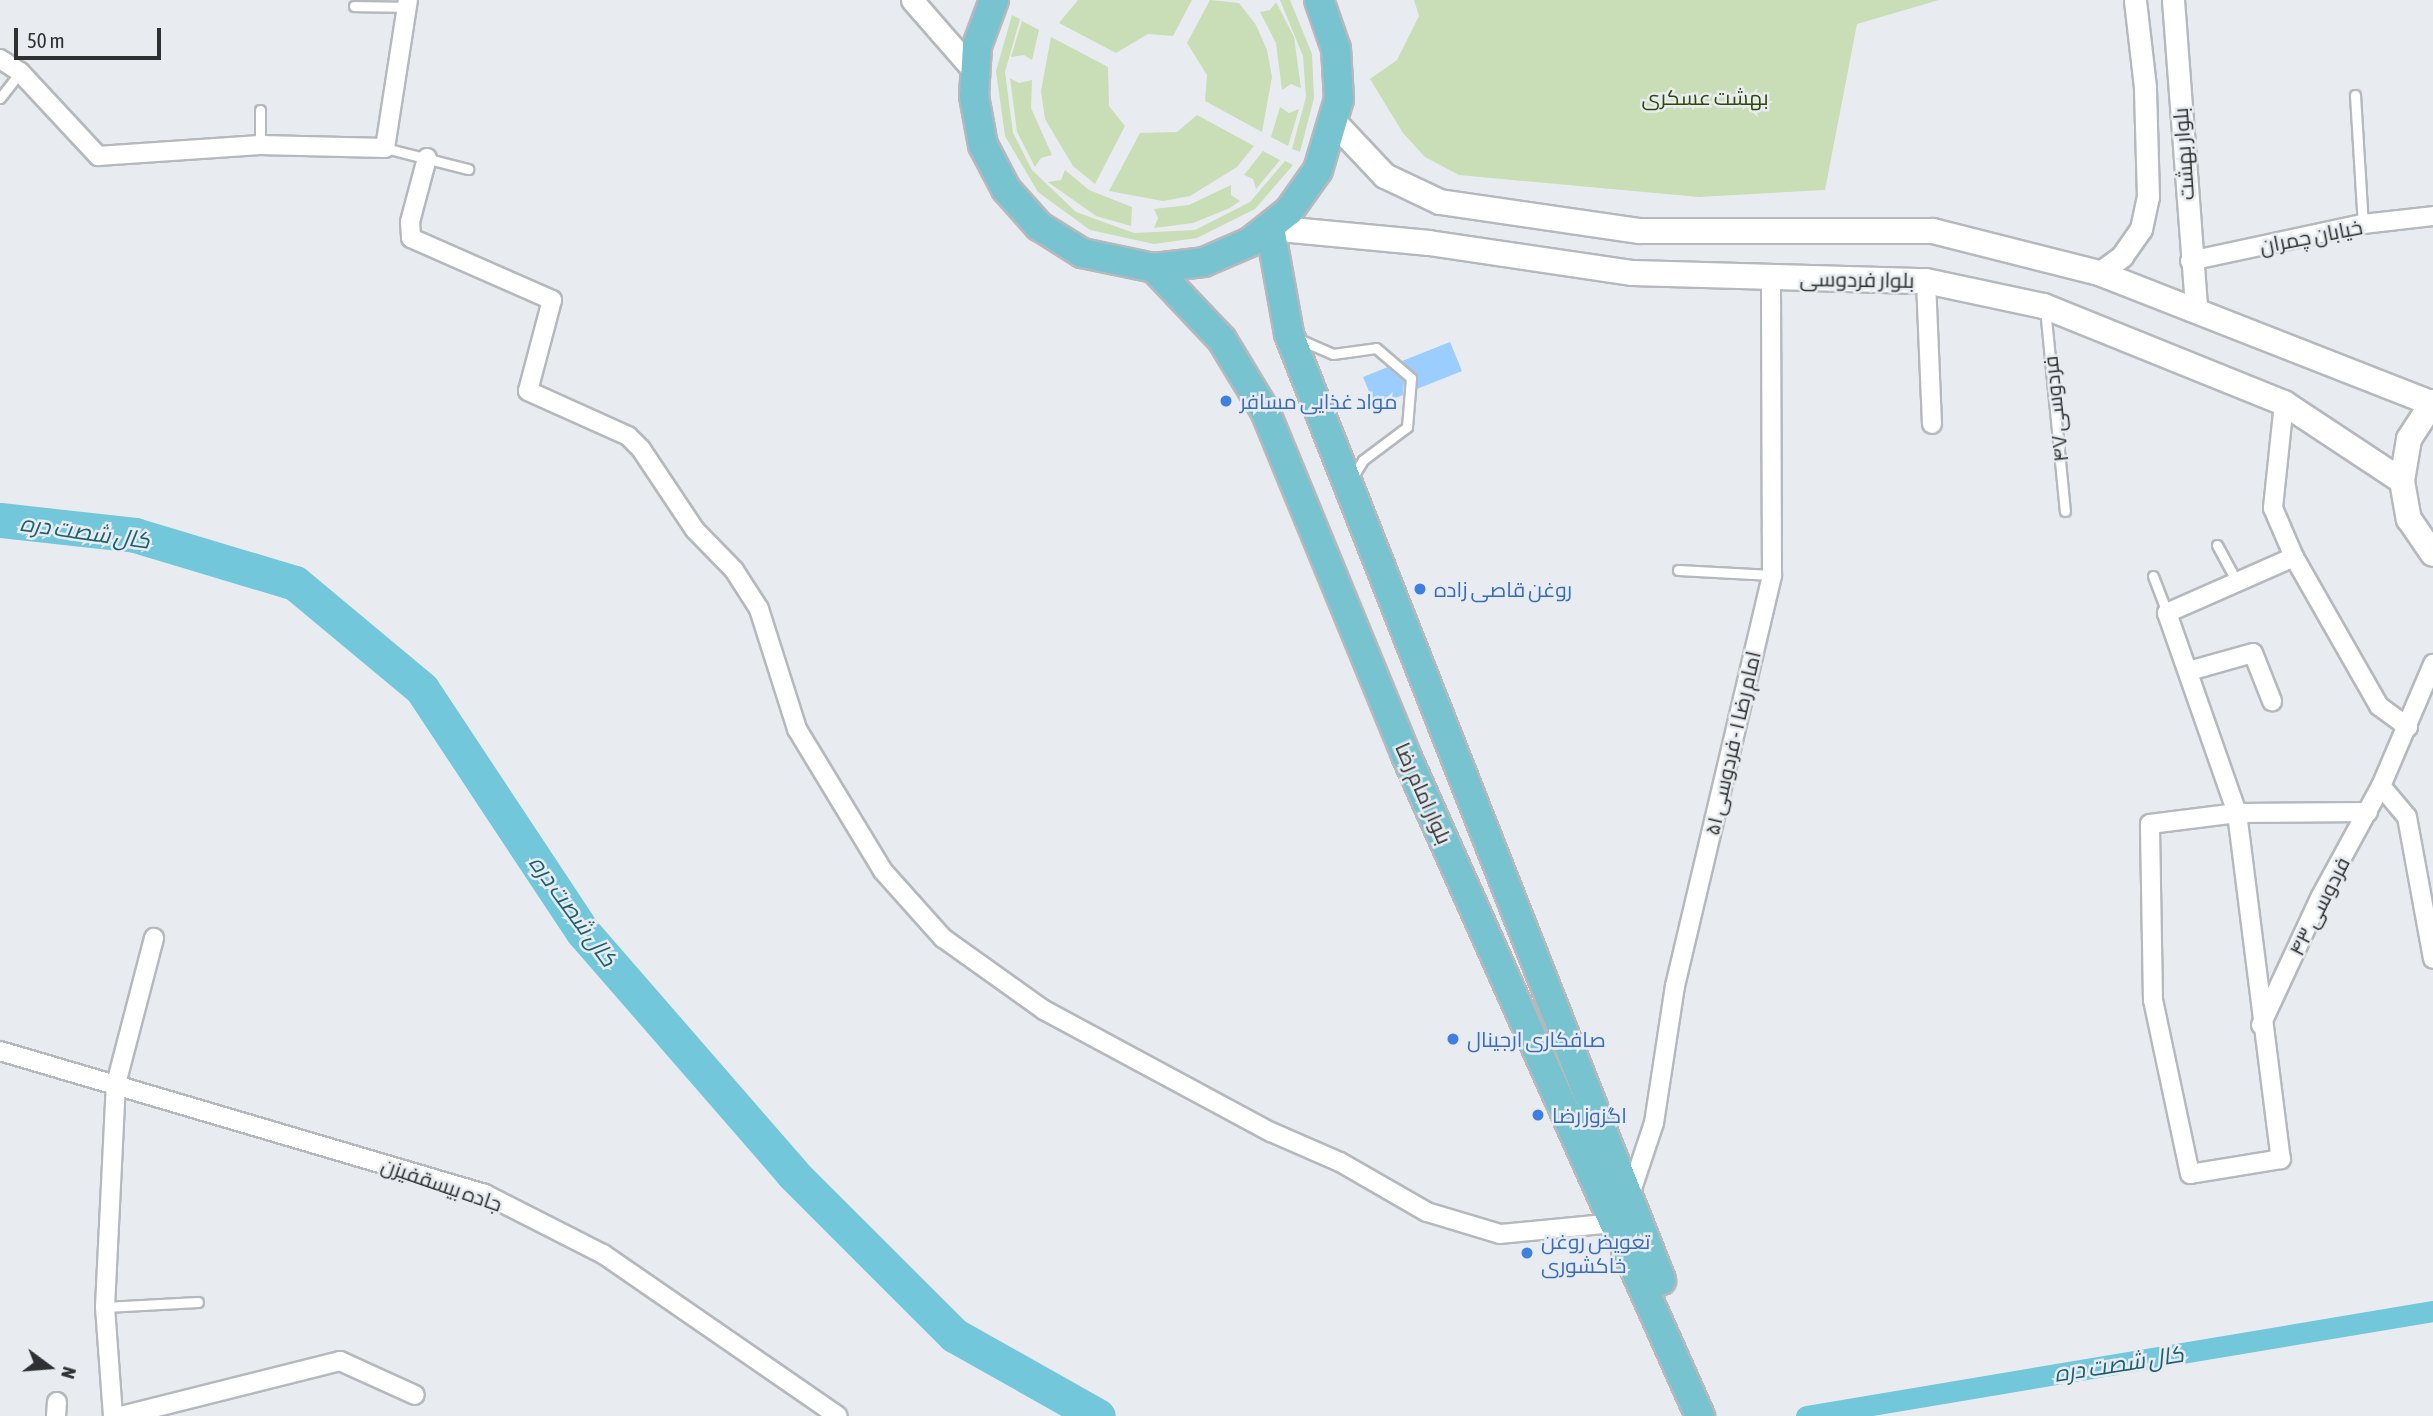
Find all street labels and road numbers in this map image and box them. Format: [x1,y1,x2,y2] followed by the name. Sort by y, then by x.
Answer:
[2167,107,2199,201] street label: بلوار بهشت
[2257,214,2365,258] street label: خیابان چمران
[1799,265,1915,293] street label: بلوار فردوسی
[2037,355,2073,463] street label: فردوسی ۴۷
[1699,649,1765,837] street label: امام رضا ۱ - فردوسی ۵۱
[1390,738,1458,848] street label: بلوار امام رضا
[2283,852,2355,960] street label: فردوسی ۴۳
[378,1152,506,1216] street label: جاده بیسقفیزن

